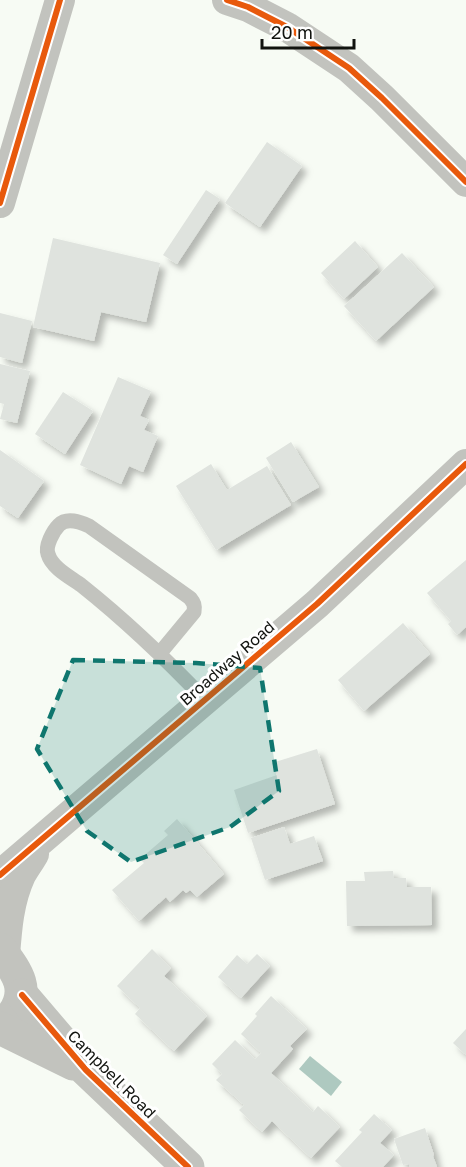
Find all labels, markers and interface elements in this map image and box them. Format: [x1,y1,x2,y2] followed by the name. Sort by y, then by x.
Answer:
[262,12,354,50] scale bar
[271,21,313,43] text: 20 m
[176,616,278,710] street label: Broadway Road
[64,1026,160,1122] street label: Campbell Road

